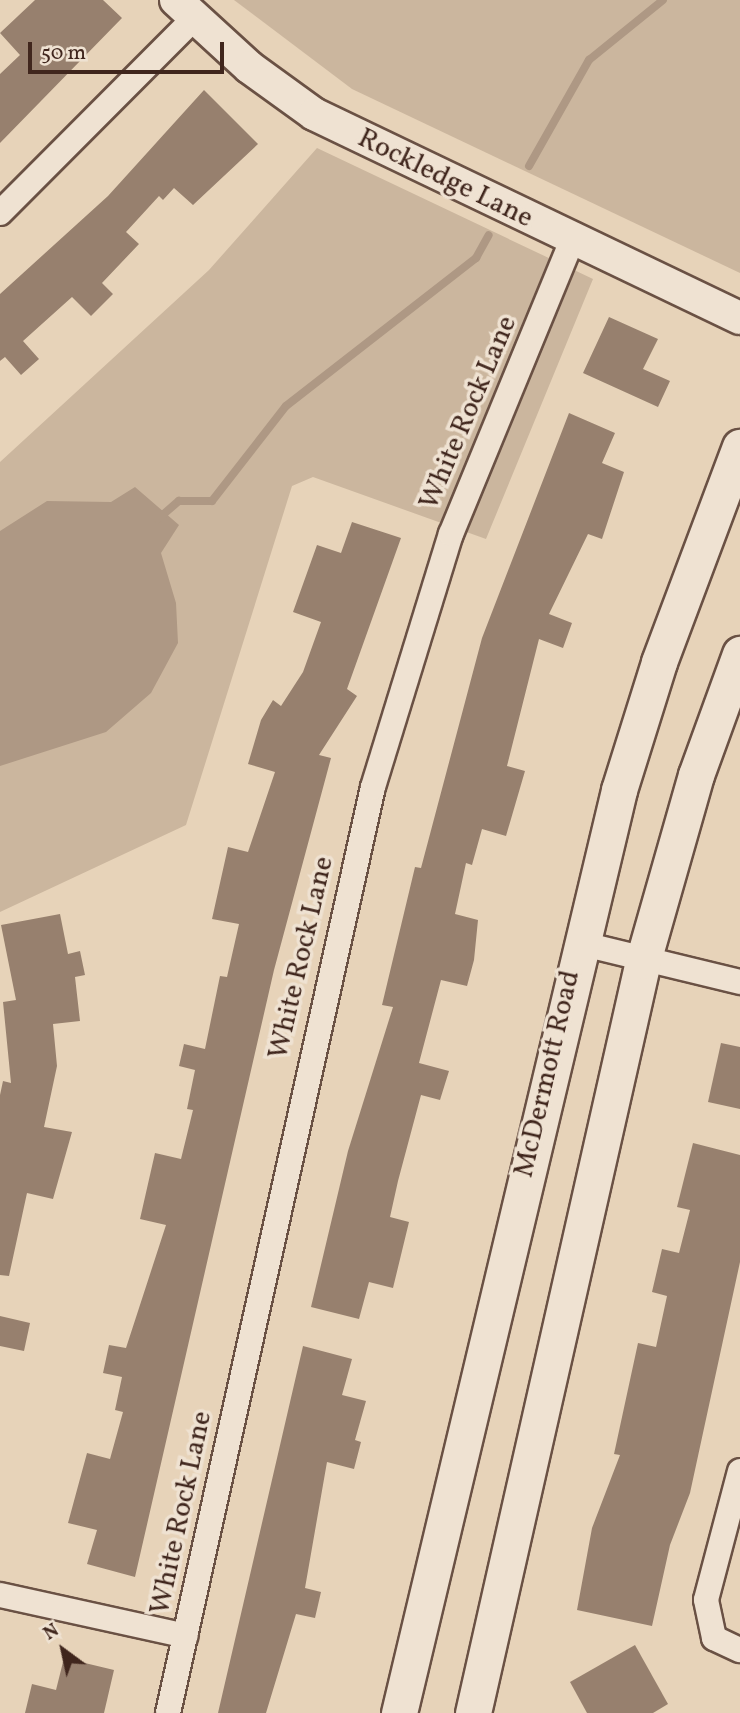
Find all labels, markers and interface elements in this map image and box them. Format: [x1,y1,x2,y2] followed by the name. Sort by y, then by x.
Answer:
[32,28,228,72] scale bar
[41,39,86,68] text: 50 m
[352,122,538,236] street label: Rockledge Lane
[413,311,525,515] street label: White Rock Lane
[262,853,342,1063] street label: White Rock Lane
[508,967,588,1181] street label: McDermott Road
[144,1408,220,1618] street label: White Rock Lane
[28,1615,98,1685] north arrow
[39,1618,64,1647] text: N

